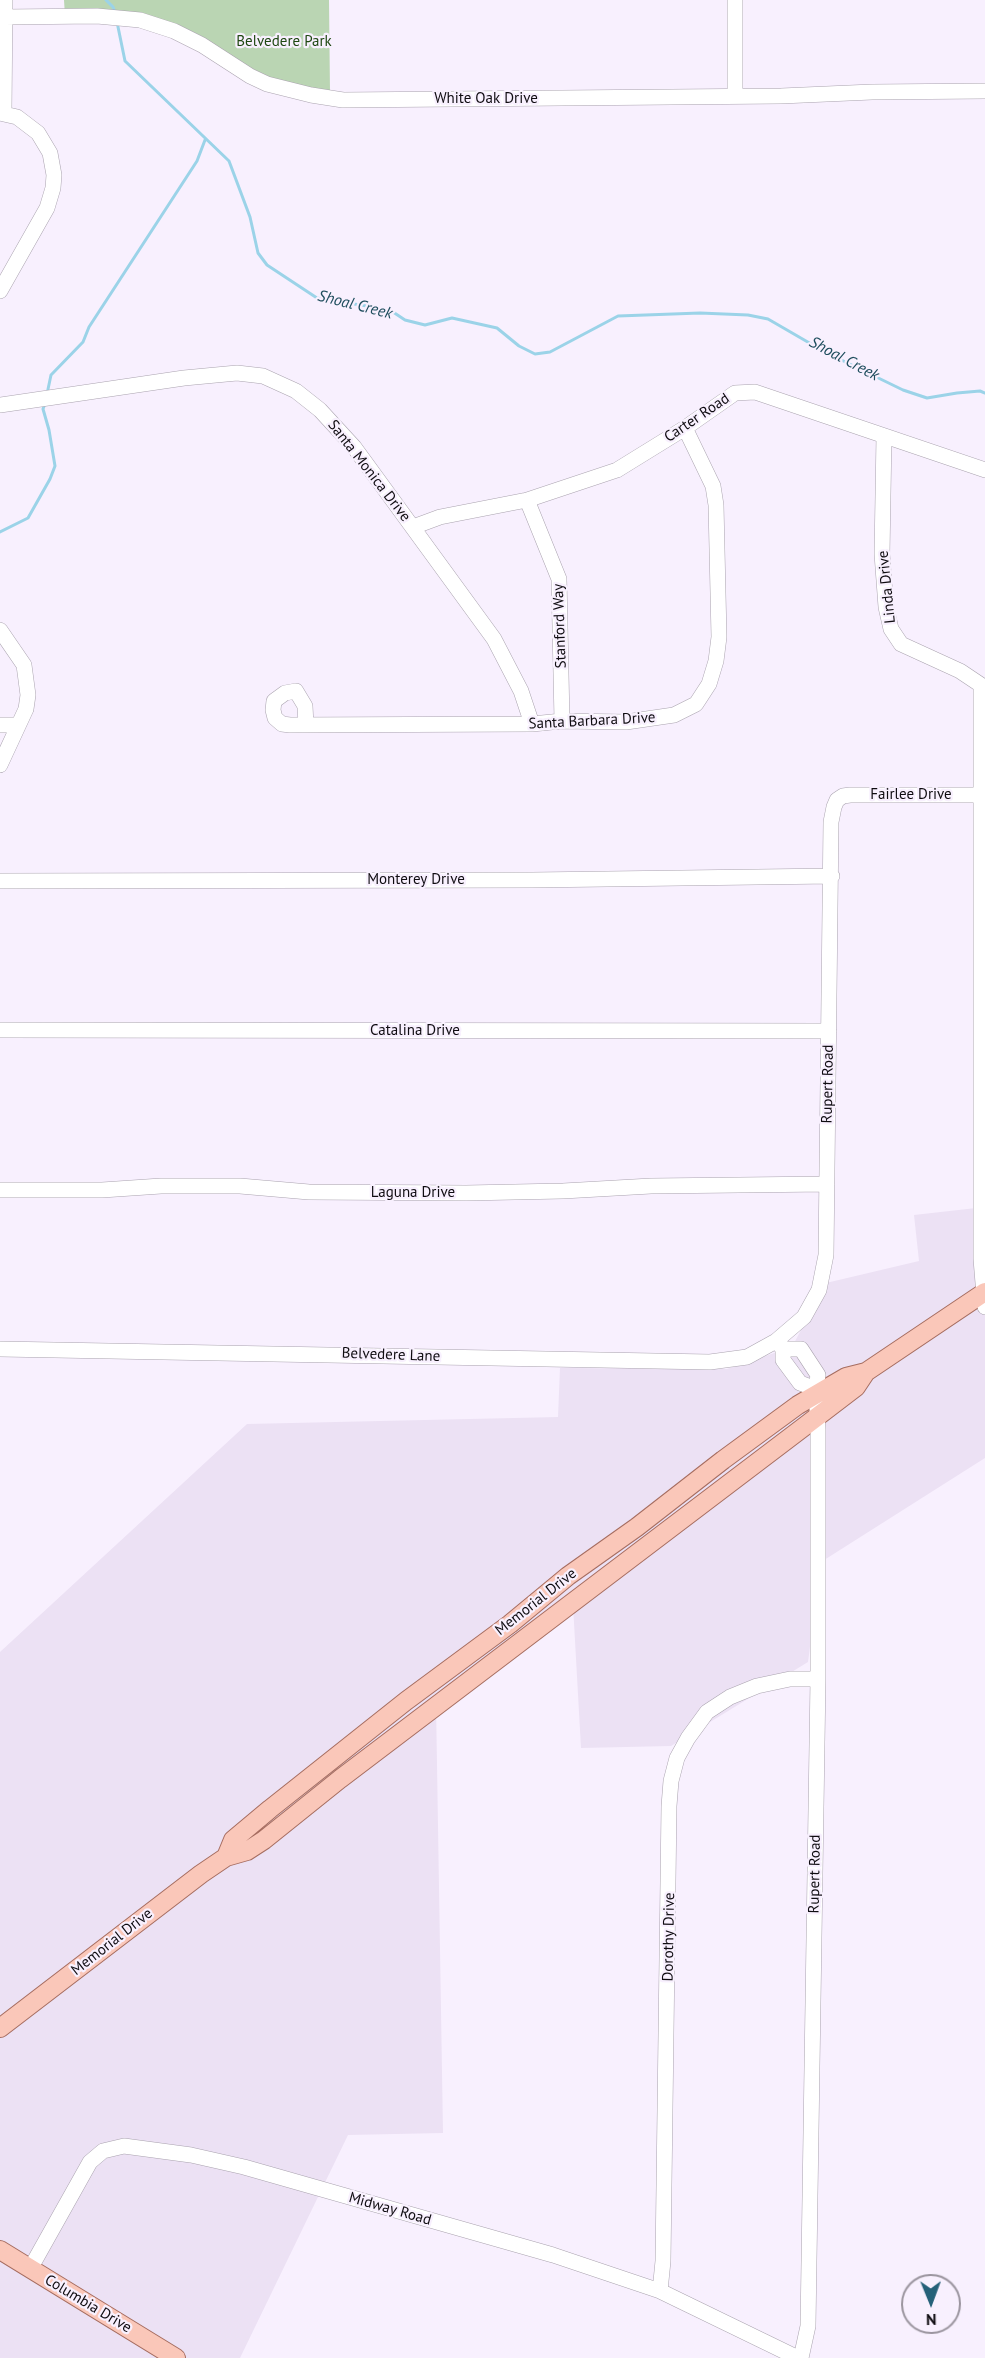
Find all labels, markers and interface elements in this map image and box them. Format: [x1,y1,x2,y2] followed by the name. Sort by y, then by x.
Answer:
[236,33,332,51] park label: Belvedere Park
[434,90,538,108] street label: White Oak Drive
[316,286,394,324] water label: Shoal Creek
[806,333,882,385] water label: Shoal Creek
[661,390,733,446] street label: Carter Road
[324,417,414,525] street label: Santa Monica Drive
[874,550,900,624] street label: Linda Drive
[550,583,570,669] street label: Stanford Way
[528,709,656,733] street label: Santa Barbara Drive
[870,786,952,804] street label: Fairlee Drive
[367,871,465,889] street label: Monterey Drive
[370,1022,460,1040] street label: Catalina Drive
[818,1044,838,1124] street label: Rupert Road
[371,1184,455,1202] street label: Laguna Drive
[341,1344,441,1366] street label: Belvedere Lane
[492,1565,580,1639] street label: Memorial Drive
[805,1834,825,1914] street label: Rupert Road
[659,1892,679,1982] street label: Dorothy Drive
[68,1905,156,1979] street label: Memorial Drive
[347,2189,433,2229] street label: Midway Road
[41,2271,135,2337] street label: Columbia Drive
[901,2274,961,2334] north arrow
[926,2310,937,2330] text: N

